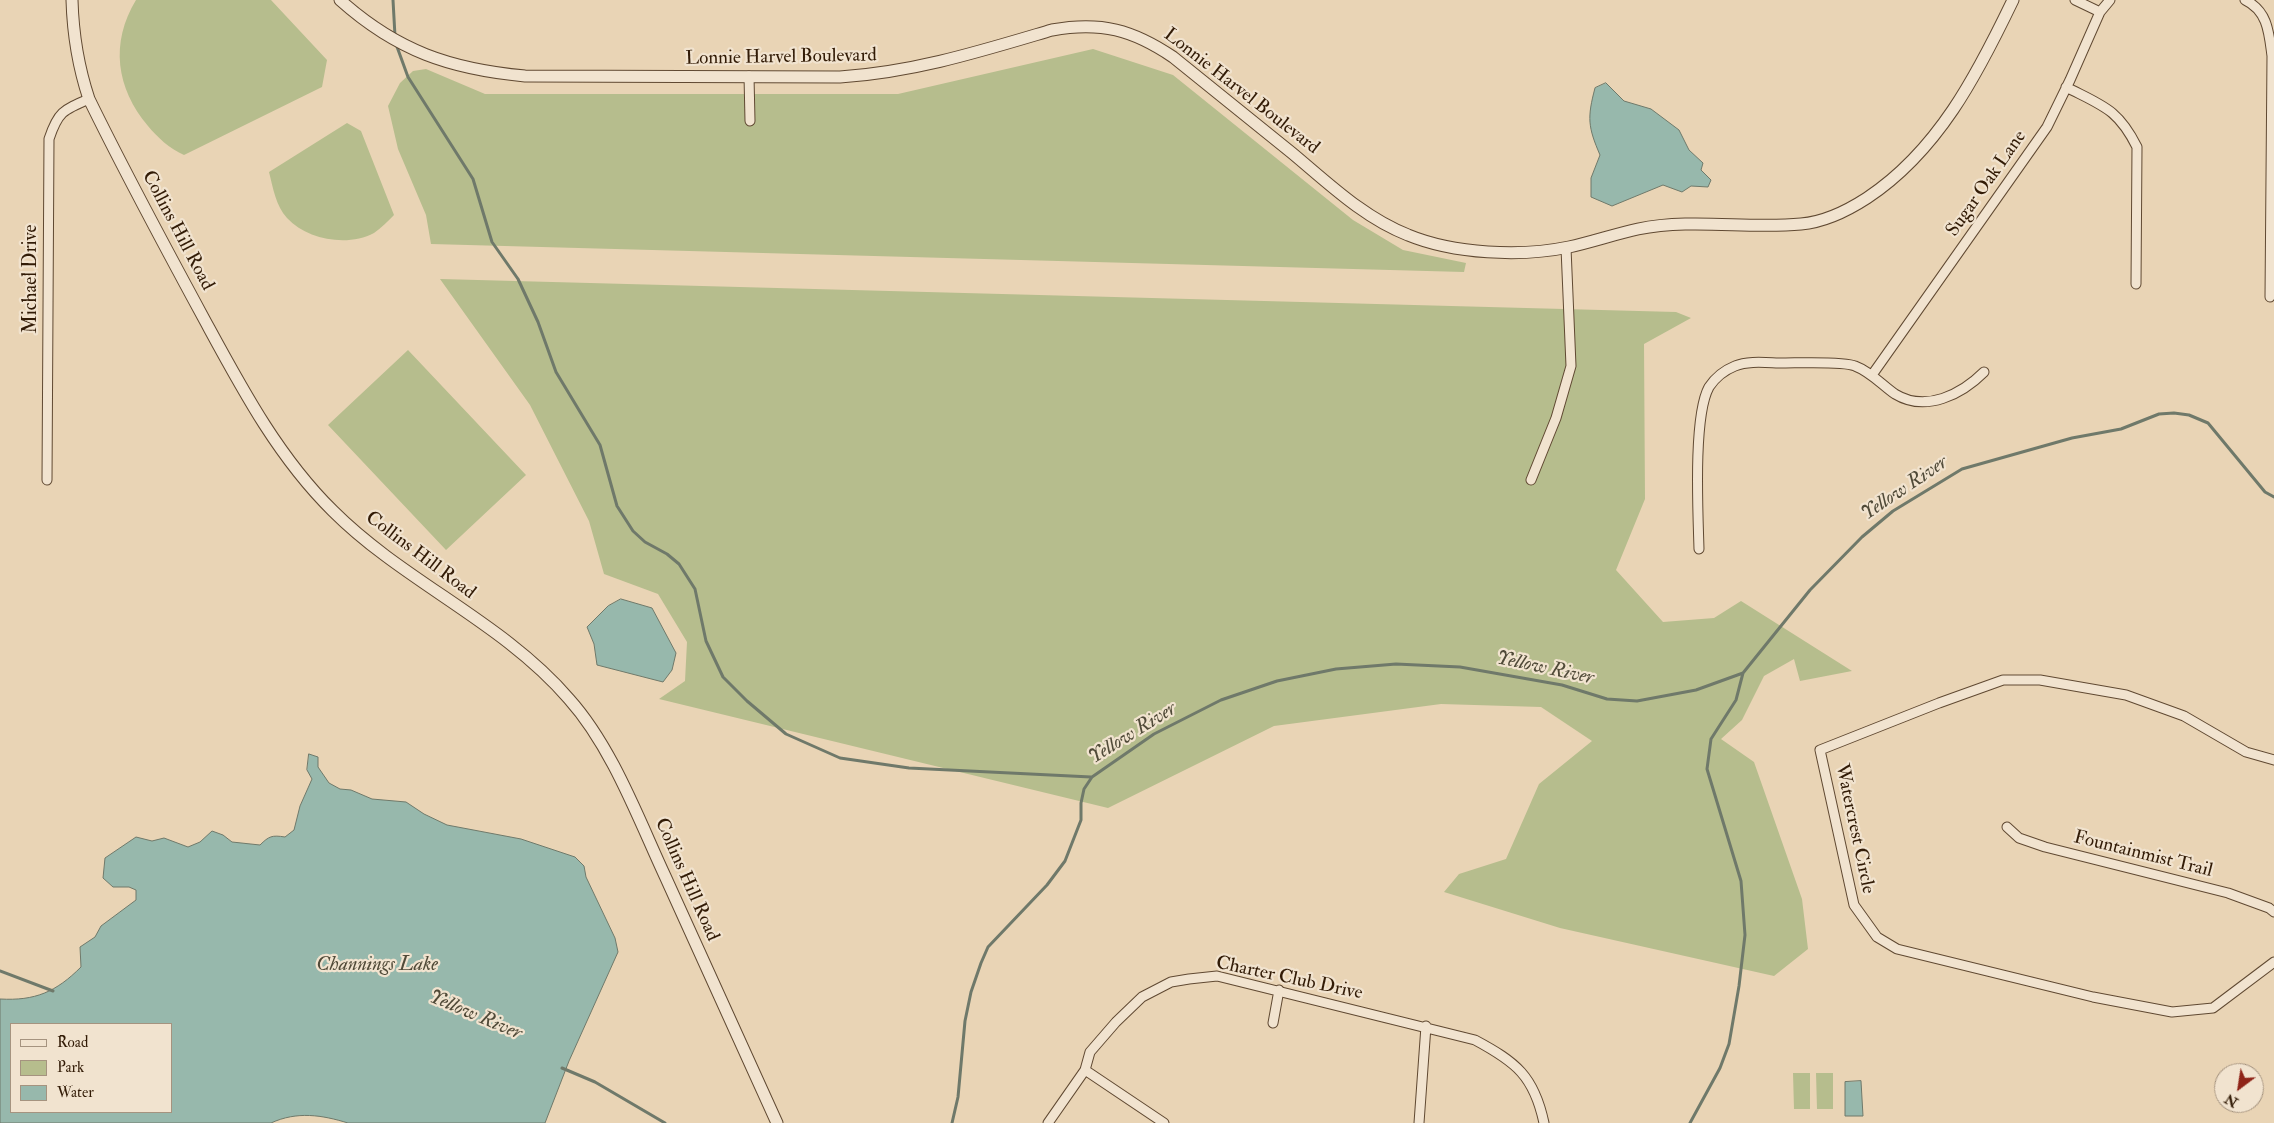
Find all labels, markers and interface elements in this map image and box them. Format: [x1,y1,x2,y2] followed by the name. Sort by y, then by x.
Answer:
[1159,24,1323,160] street label: Lonnie Harvel Boulevard
[685,45,877,71] street label: Lonnie Harvel Boulevard
[1942,127,2032,241] street label: Sugar Oak Lane
[136,167,218,295] street label: Collins Hill Road
[21,224,43,334] street label: Michael Drive
[1857,451,1953,527] water label: Yellow River
[360,507,480,605] street label: Collins Hill Road
[1494,647,1596,691] water label: Yellow River
[1085,698,1181,770] water label: Yellow River
[1829,762,1879,896] street label: Watercrest Circle
[649,815,723,945] street label: Collins Hill Road
[2071,827,2215,883] street label: Fountainmist Trail
[1214,952,1364,1006] street label: Charter Club Drive
[316,954,438,978] water label: Channings Lake
[425,986,525,1046] water label: Yellow River
[10,1023,172,1113] legend
[57,1033,88,1052] text: Road
[57,1058,84,1077] text: Park
[2214,1063,2264,1113] north arrow
[57,1083,94,1102] text: Water
[2222,1090,2241,1111] text: N

